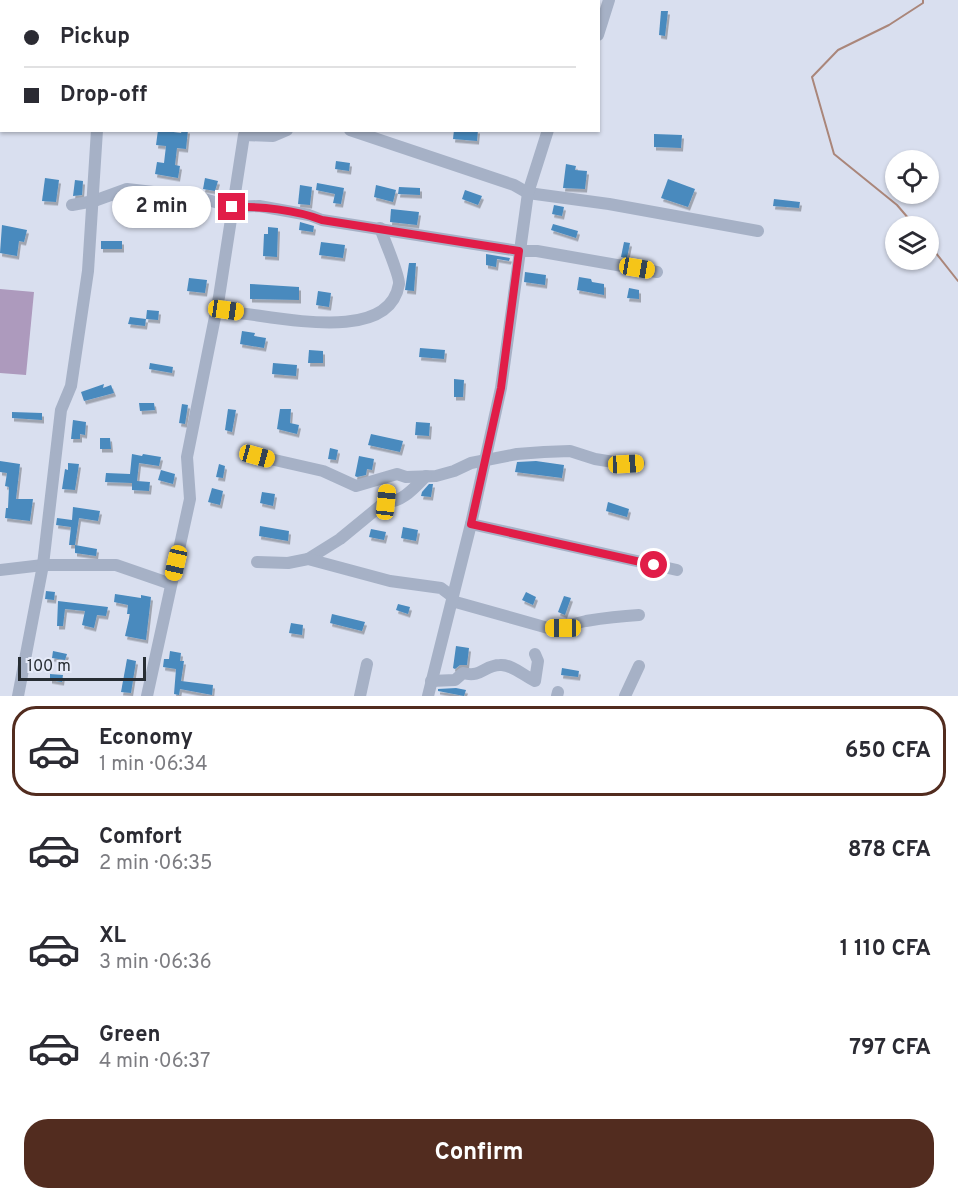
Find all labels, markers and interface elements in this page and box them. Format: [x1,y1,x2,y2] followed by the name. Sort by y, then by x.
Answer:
[60,24,130,51] text: Pickup
[60,82,147,109] text: Drop-off
[885,150,939,270] map controls
[885,150,939,204] button: locate
[112,186,211,228] callout: 2 min
[218,193,245,220] route end
[135,194,188,220] text: 2 min
[885,216,939,270] button: layers
[618,256,656,280] car
[207,299,245,321] car
[237,443,277,469] car
[608,454,644,474] car
[375,483,397,521] car
[163,543,189,583] car
[640,551,667,578] route start
[545,619,581,637] car
[18,654,146,682] scale bar
[27,657,71,677] text: 100 m
[27,724,81,778] icon: car
[99,725,193,752] text: Economy
[845,738,931,765] text: 650 CFA
[99,752,208,778] text: 1 min · 06:34
[27,823,81,877] icon: car
[99,824,182,851] text: Comfort
[848,837,931,864] text: 878 CFA
[99,851,212,877] text: 2 min · 06:35
[27,922,81,976] icon: car
[99,923,126,950] text: XL
[840,936,931,963] text: 1 110 CFA
[99,950,212,976] text: 3 min · 06:36
[27,1021,81,1075] icon: car
[99,1022,161,1049] text: Green
[849,1035,931,1062] text: 797 CFA
[99,1049,210,1075] text: 4 min · 06:37
[24,1119,934,1188] button: Confirm

